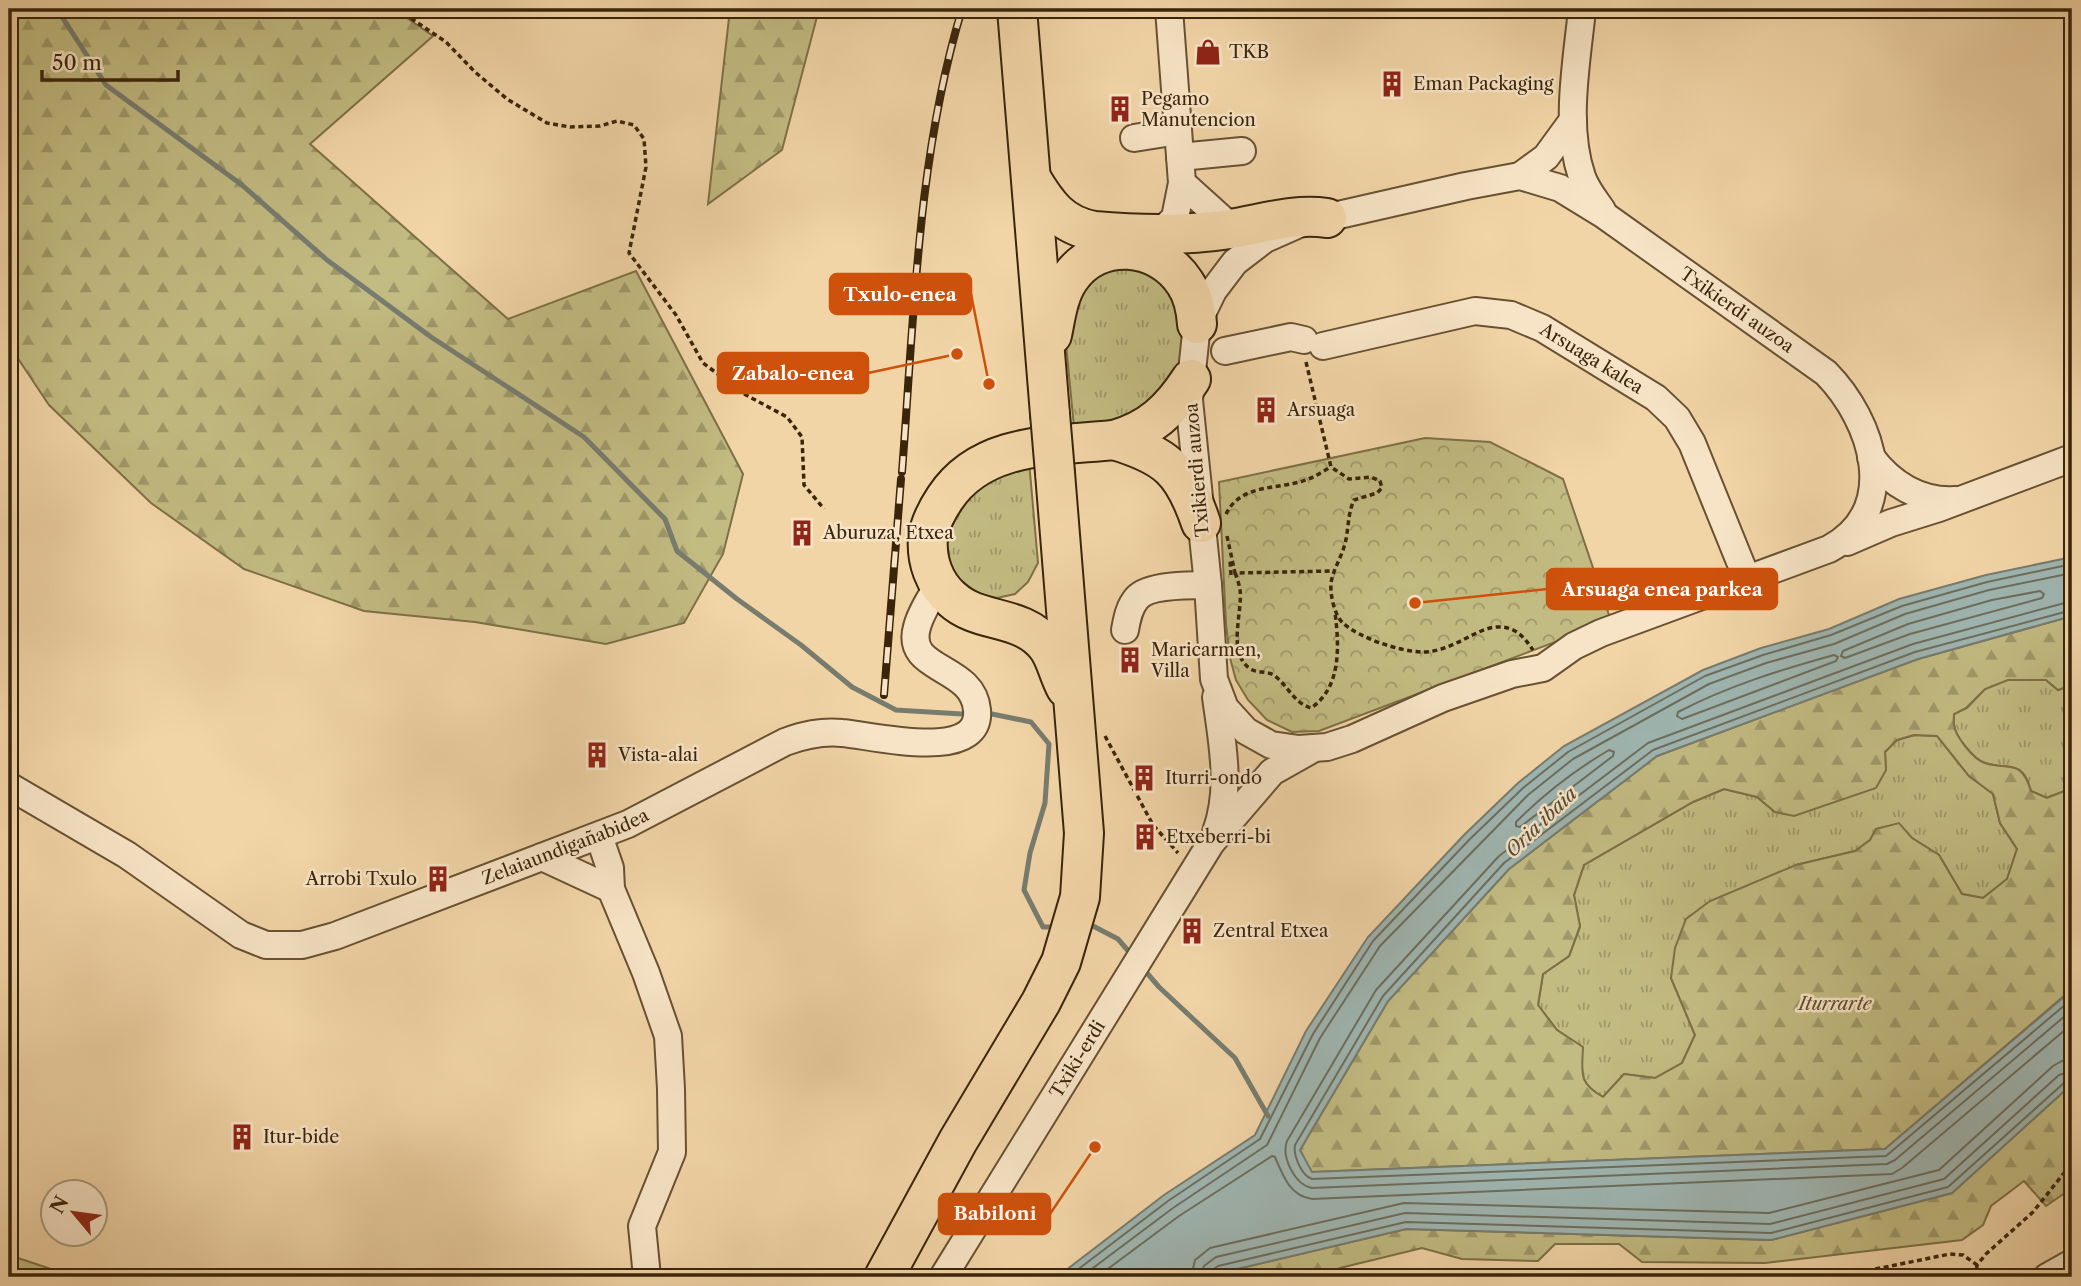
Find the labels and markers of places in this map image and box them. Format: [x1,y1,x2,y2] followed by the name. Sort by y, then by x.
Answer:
[1193,37,1223,67] shop icon: TKB
[1229,41,1269,63] place label: TKB
[1377,69,1407,99] building icon: Eman Packaging
[1413,73,1554,95] place label: Eman Packaging
[1141,88,1256,131] place label: Pegamo Manutencion
[1105,94,1135,124] building icon: Pegamo Manutencion
[830,274,971,314] callout: Txulo-enea
[718,353,868,393] callout: Zabalo-enea
[1251,395,1281,425] building icon: Arsuaga
[1286,399,1356,421] place label: Arsuaga
[787,518,817,548] building icon: Aburuza, Etxea
[822,522,954,544] place label: Aburuza, Etxea
[1547,569,1777,609] callout: Arsuaga enea parkea
[1150,639,1261,682] place label: Maricarmen, Villa
[1115,645,1145,675] building icon: Maricarmen, Villa
[582,740,612,770] building icon: Vista-alai
[617,744,699,766] place label: Vista-alai
[1129,763,1159,793] building icon: Iturri-ondo
[1165,767,1262,789] place label: Iturri-ondo
[1130,822,1160,852] building icon: Etxeberri-bi
[1166,826,1272,848] place label: Etxeberri-bi
[423,864,453,894] building icon: Arrobi Txulo
[305,868,417,890] place label: Arrobi Txulo
[1177,916,1207,946] building icon: Zentral Etxea
[1213,920,1329,942] place label: Zentral Etxea
[227,1122,257,1152] building icon: Itur-bide
[263,1126,339,1148] place label: Itur-bide
[939,1194,1050,1234] callout: Babiloni

